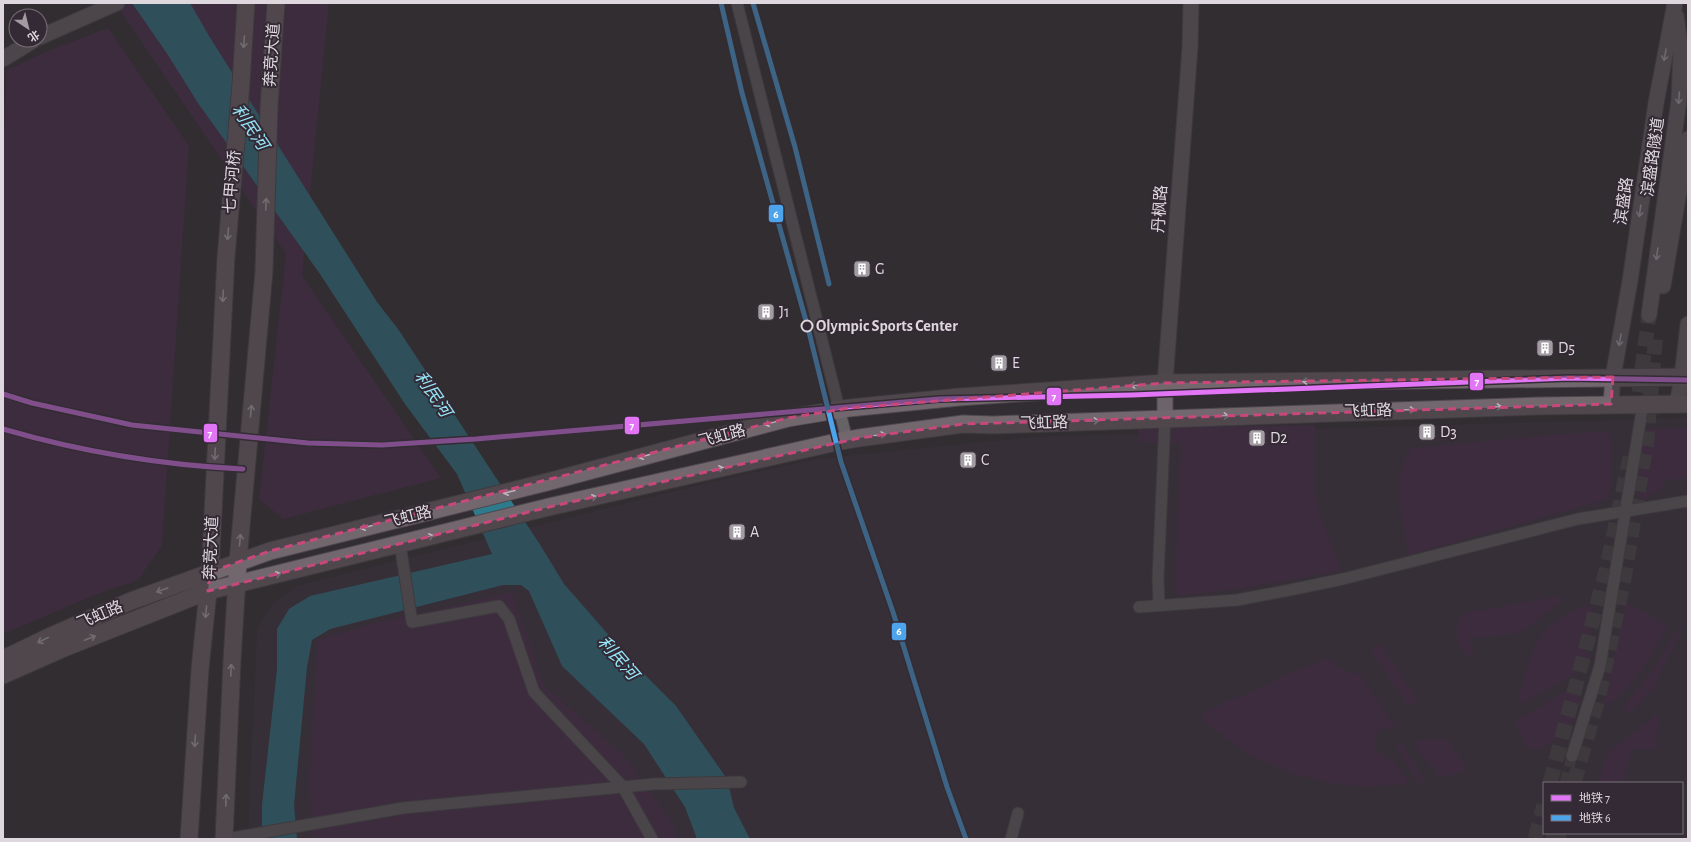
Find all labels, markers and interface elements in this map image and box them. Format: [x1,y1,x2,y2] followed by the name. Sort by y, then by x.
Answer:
[8,8,48,48] north arrow
[261,22,282,87] street label: 奔竞大道
[26,28,41,43] text: 北
[240,35,247,48] one-way arrow
[1661,48,1669,61] one-way arrow
[1675,91,1682,104] one-way arrow
[229,101,274,155] water label: 利民河
[1639,116,1666,198] street label: 滨盛路隧道
[220,149,243,215] street label: 七甲河桥
[1612,176,1635,226] street label: 滨盛路
[1149,184,1170,234] street label: 丹枫路
[262,198,269,211] one-way arrow
[768,204,784,223] line badge: 6
[1636,204,1644,217] one-way arrow
[773,209,779,220] text: 6
[224,227,231,240] one-way arrow
[1653,247,1661,260] one-way arrow
[852,259,872,279] building icon: G
[875,261,885,277] place label: G
[220,289,227,302] one-way arrow
[756,302,776,322] building icon: J1
[779,304,789,320] place label: J1
[816,318,958,335] place label: Olympic Sports Center
[800,319,814,333] marker: Olympic Sports Center
[1616,333,1624,346] one-way arrow
[1535,338,1555,358] building icon: D5
[1558,340,1575,356] place label: D5
[989,353,1009,373] building icon: E
[1012,355,1020,371] place label: E
[412,368,457,422] water label: 利民河
[1469,372,1484,391] line badge: 7
[1475,376,1480,387] text: 7
[1302,377,1315,385] one-way arrow
[1130,381,1143,388] one-way arrow
[1046,387,1062,406] line badge: 7
[1052,391,1057,402] text: 7
[1344,401,1392,420] street label: 飞虹路
[1489,404,1502,411] one-way arrow
[248,405,255,418] one-way arrow
[1402,406,1415,414] one-way arrow
[1216,412,1229,420] one-way arrow
[1020,413,1068,432] street label: 飞虹路
[624,416,640,435] line badge: 7
[1086,417,1099,425] one-way arrow
[630,420,635,431] text: 7
[764,420,777,427] one-way arrow
[696,421,747,450] street label: 飞虹路
[1417,422,1437,442] building icon: D3
[203,423,218,443] line badge: 7
[1440,424,1457,440] place label: D3
[208,428,213,439] text: 7
[1247,428,1267,448] building icon: D2
[1270,430,1288,446] place label: D2
[873,431,886,439] one-way arrow
[212,447,219,460] one-way arrow
[958,450,978,470] building icon: C
[981,452,989,468] place label: C
[638,453,651,461] one-way arrow
[711,465,724,473] one-way arrow
[503,488,516,496] one-way arrow
[584,493,597,501] one-way arrow
[383,502,433,531] street label: 飞虹路
[200,516,221,580] street label: 奔竞大道
[727,522,747,542] building icon: A
[360,524,373,531] one-way arrow
[750,524,759,540] place label: A
[422,533,435,540] one-way arrow
[236,534,244,547] one-way arrow
[268,570,281,578] one-way arrow
[157,586,169,594] one-way arrow
[74,597,125,632] street label: 飞虹路
[202,605,210,618] one-way arrow
[891,622,907,641] line badge: 6
[896,626,902,637] text: 6
[84,633,96,641] one-way arrow
[595,633,644,685] water label: 利民河
[37,637,49,644] one-way arrow
[228,664,235,677] one-way arrow
[192,734,199,747] one-way arrow
[1543,782,1683,834] legend
[1579,791,1610,804] text: 地铁 7
[222,794,230,807] one-way arrow
[1579,811,1611,824] text: 地铁 6

